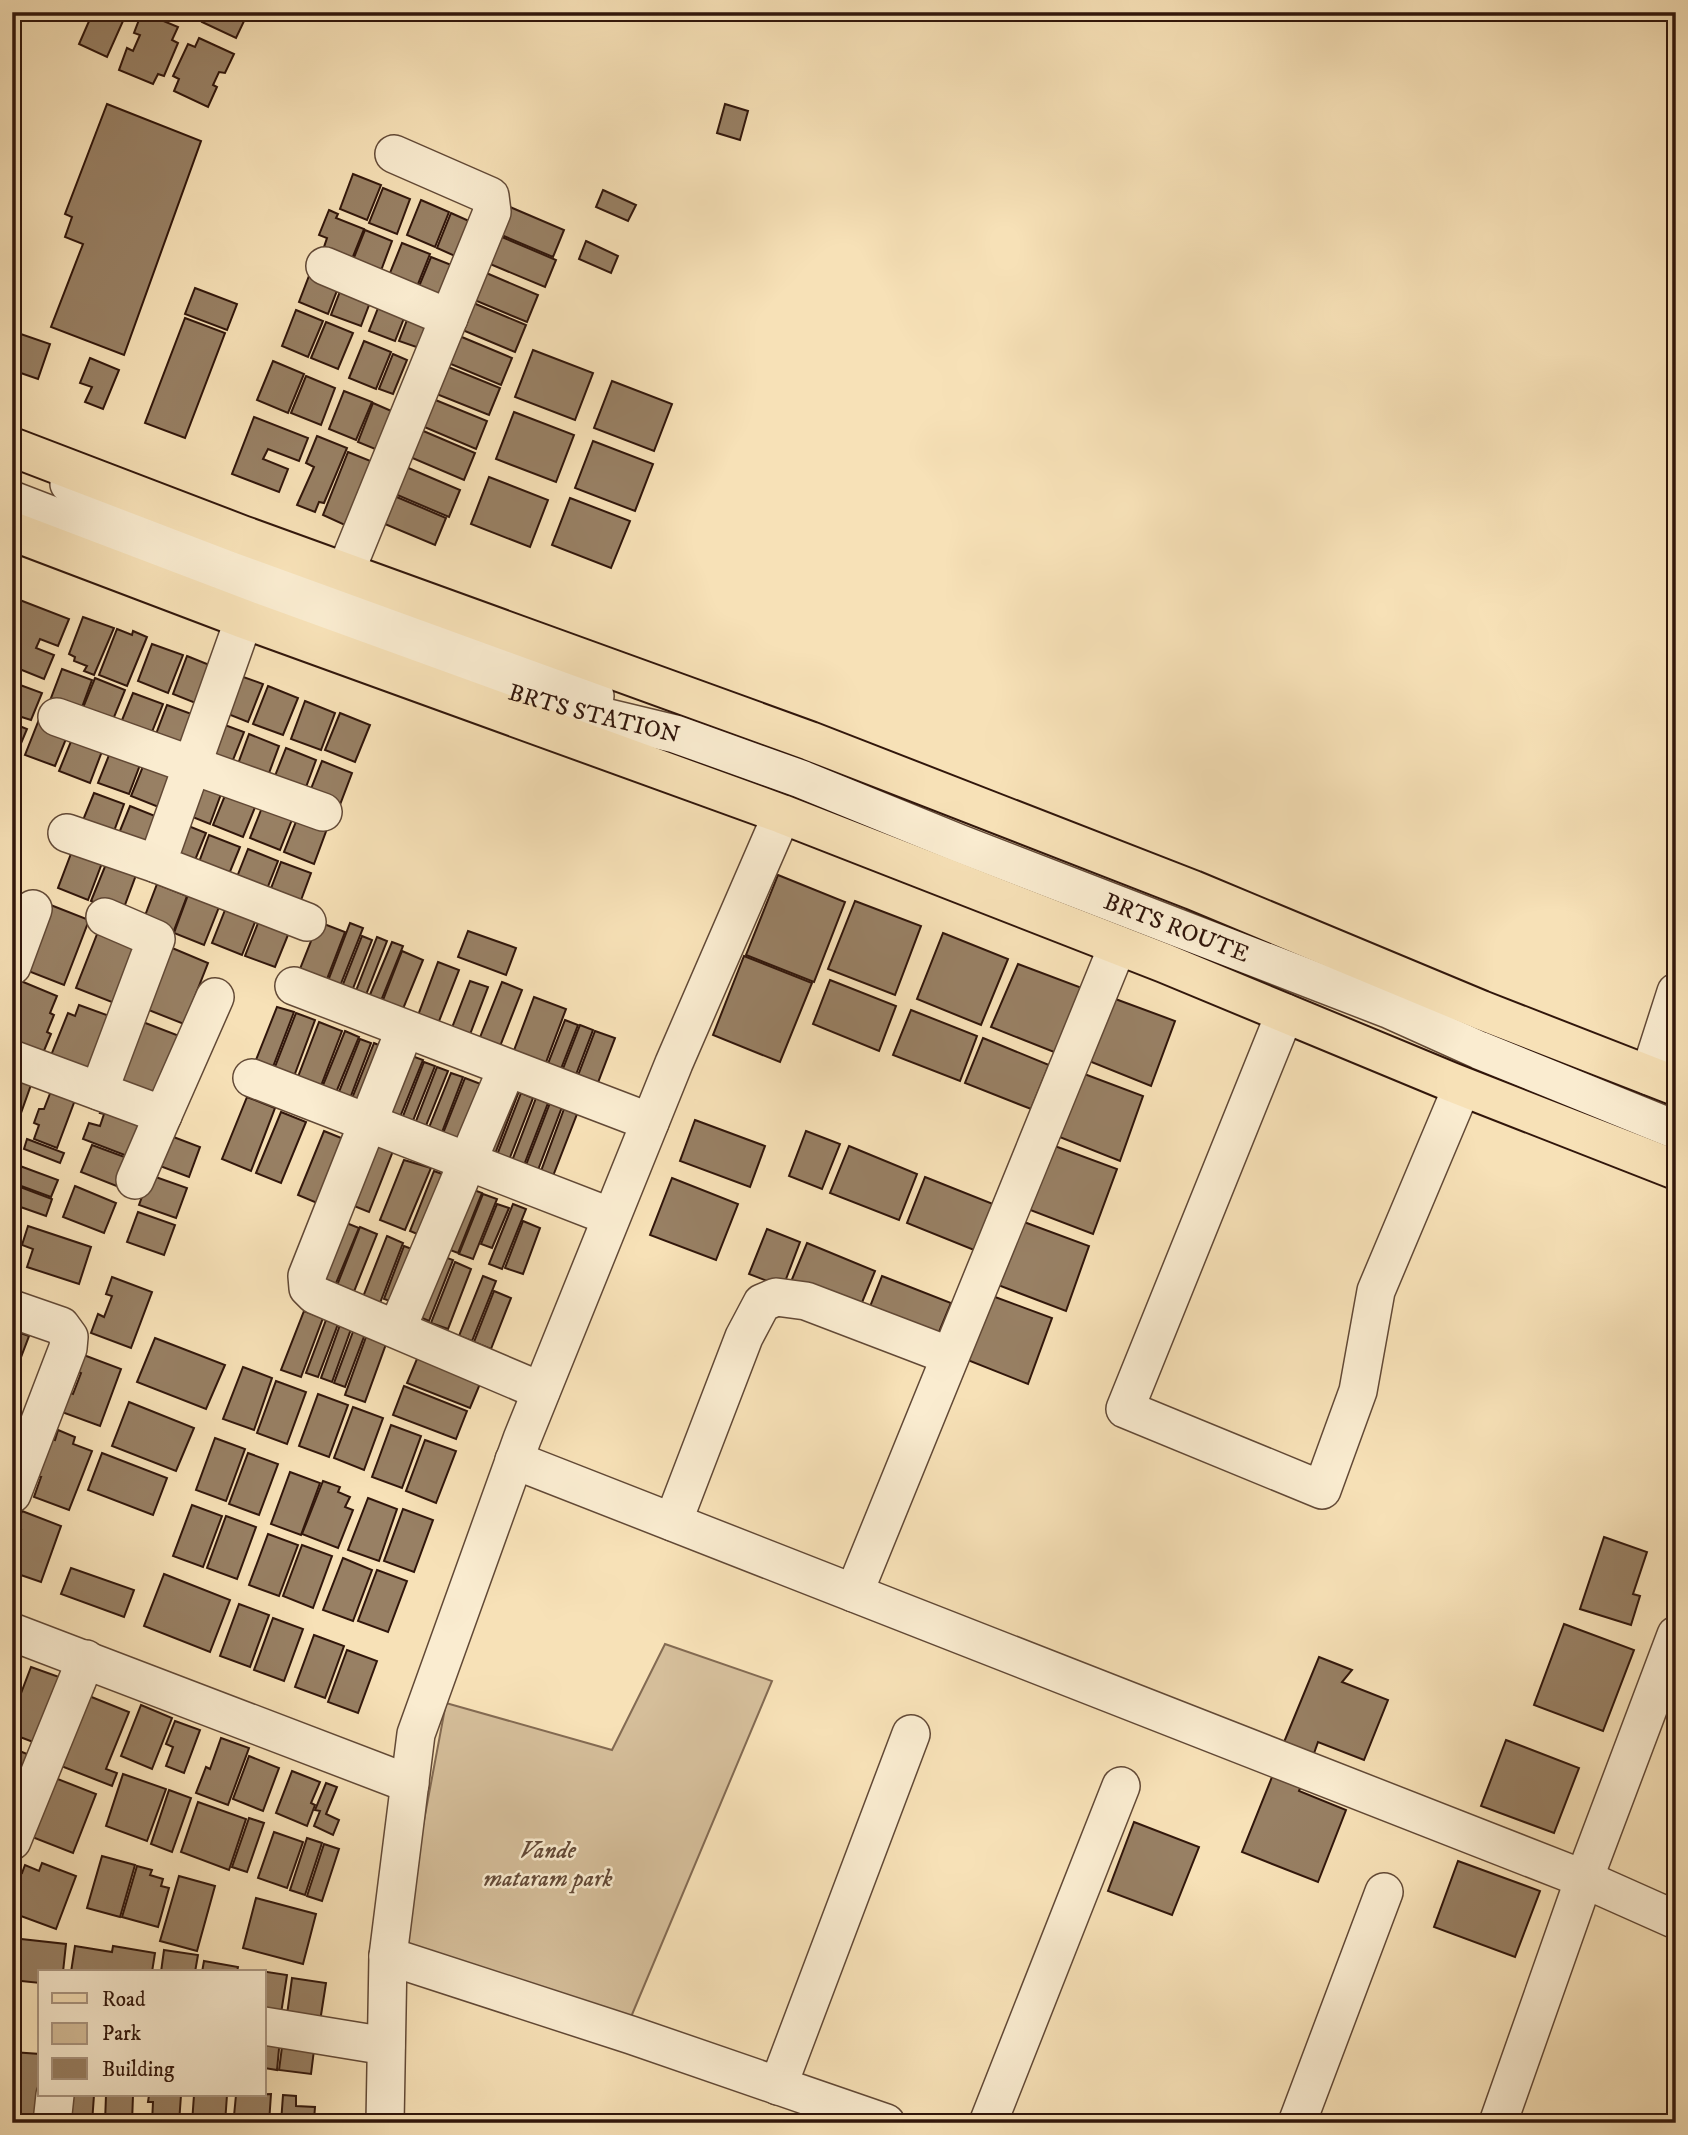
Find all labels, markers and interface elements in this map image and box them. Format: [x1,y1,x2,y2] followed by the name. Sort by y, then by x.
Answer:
[505,678,683,751] street label: BRTS STATION
[1099,887,1253,970] street label: BRTS ROUTE
[483,1836,613,1894] park label: Vande mataram park
[38,1970,266,2096] legend
[102,1987,146,2013] text: Road
[102,2021,142,2047] text: Park
[102,2057,175,2083] text: Building

